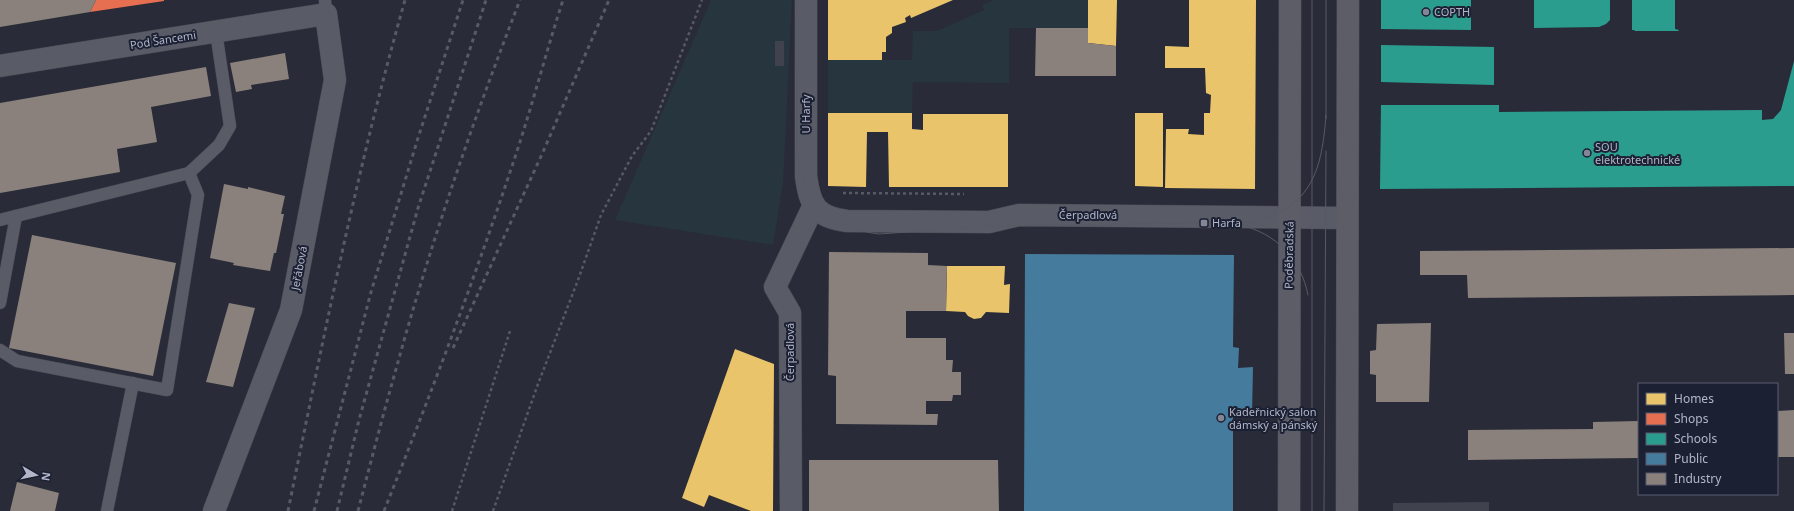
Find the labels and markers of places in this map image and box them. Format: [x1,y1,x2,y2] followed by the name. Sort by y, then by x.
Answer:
[1434,4,1470,19] place label: COPTH
[1421,7,1431,17] marker: COPTH
[1595,139,1680,167] place label: SOU elektrotechnické
[1582,148,1592,158] marker: SOU elektrotechnické
[1212,215,1241,230] place label: Harfa
[1199,218,1209,228] marker: Harfa
[1229,404,1318,432] place label: Kadeřnický salon dámský a pánský
[1216,413,1226,423] marker: Kadeřnický salon dámský a pánský

